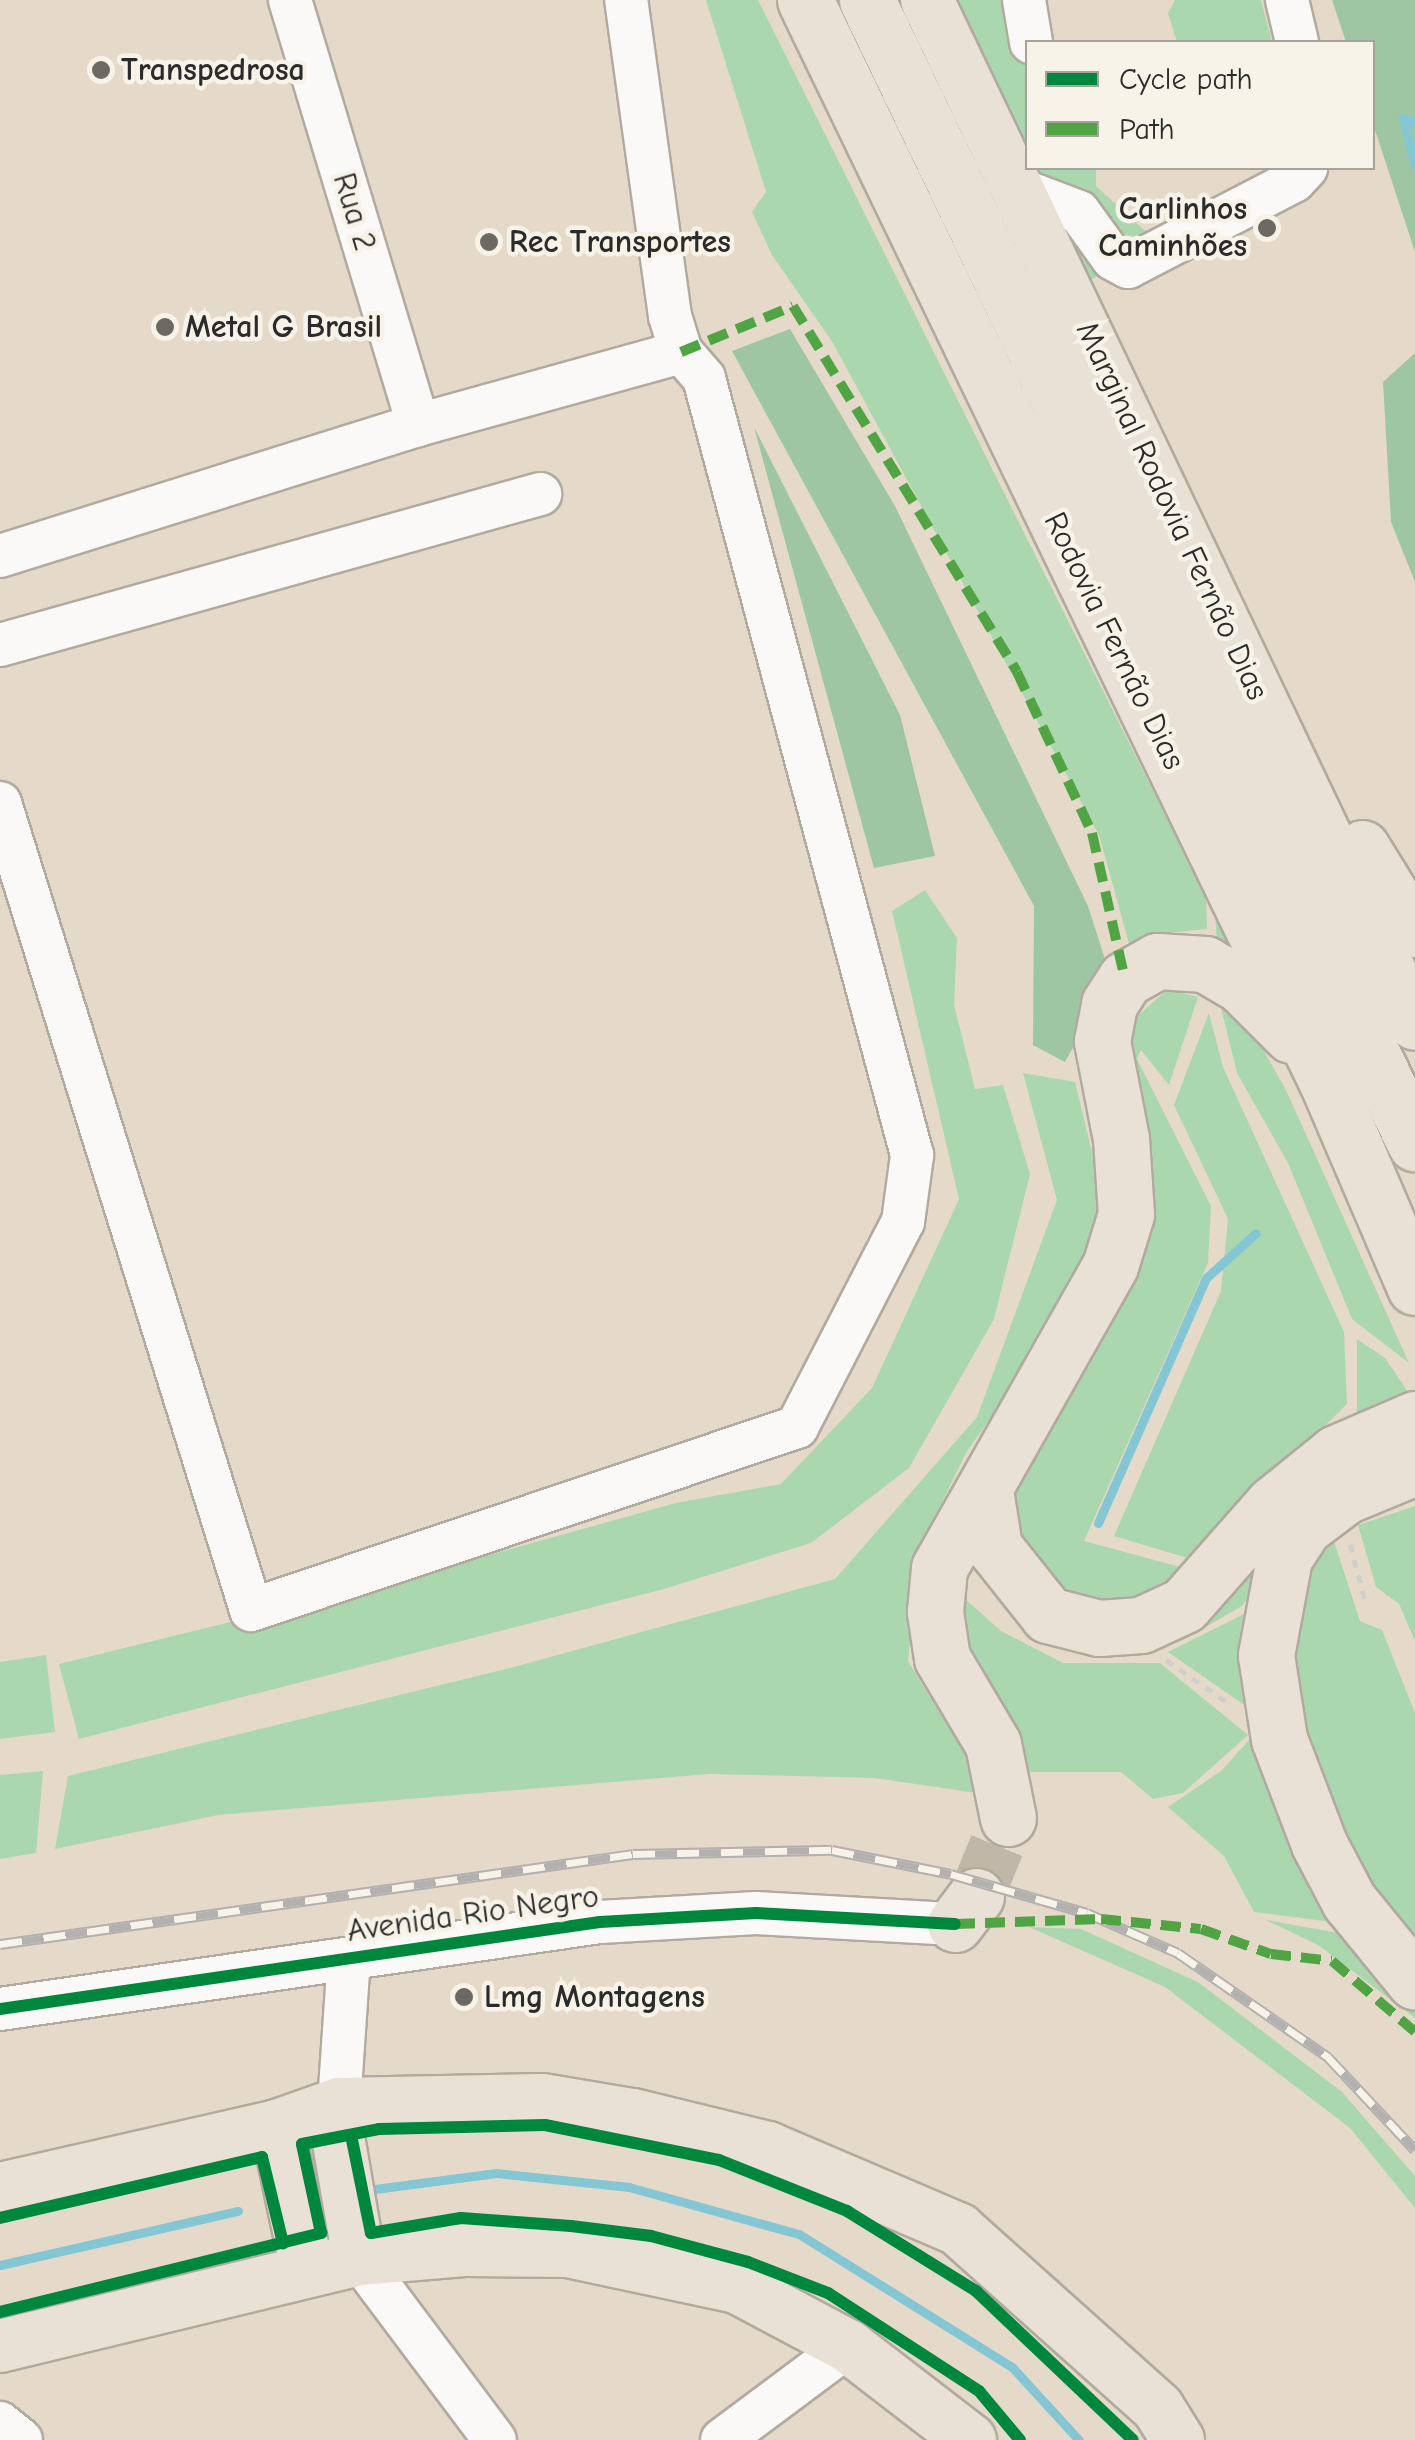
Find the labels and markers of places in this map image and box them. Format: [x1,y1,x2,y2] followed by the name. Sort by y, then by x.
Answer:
[121,51,305,89] place label: Transpedrosa
[90,59,112,81] marker: Transpedrosa
[1098,191,1247,266] place label: Carlinhos Caminhões
[1256,217,1278,239] marker: Carlinhos Caminhões
[509,223,731,261] place label: Rec Transportes
[478,231,500,253] marker: Rec Transportes
[185,308,382,346] place label: Metal G Brasil
[154,316,176,338] marker: Metal G Brasil
[484,1978,705,2016] place label: Lmg Montagens
[453,1986,475,2008] marker: Lmg Montagens

